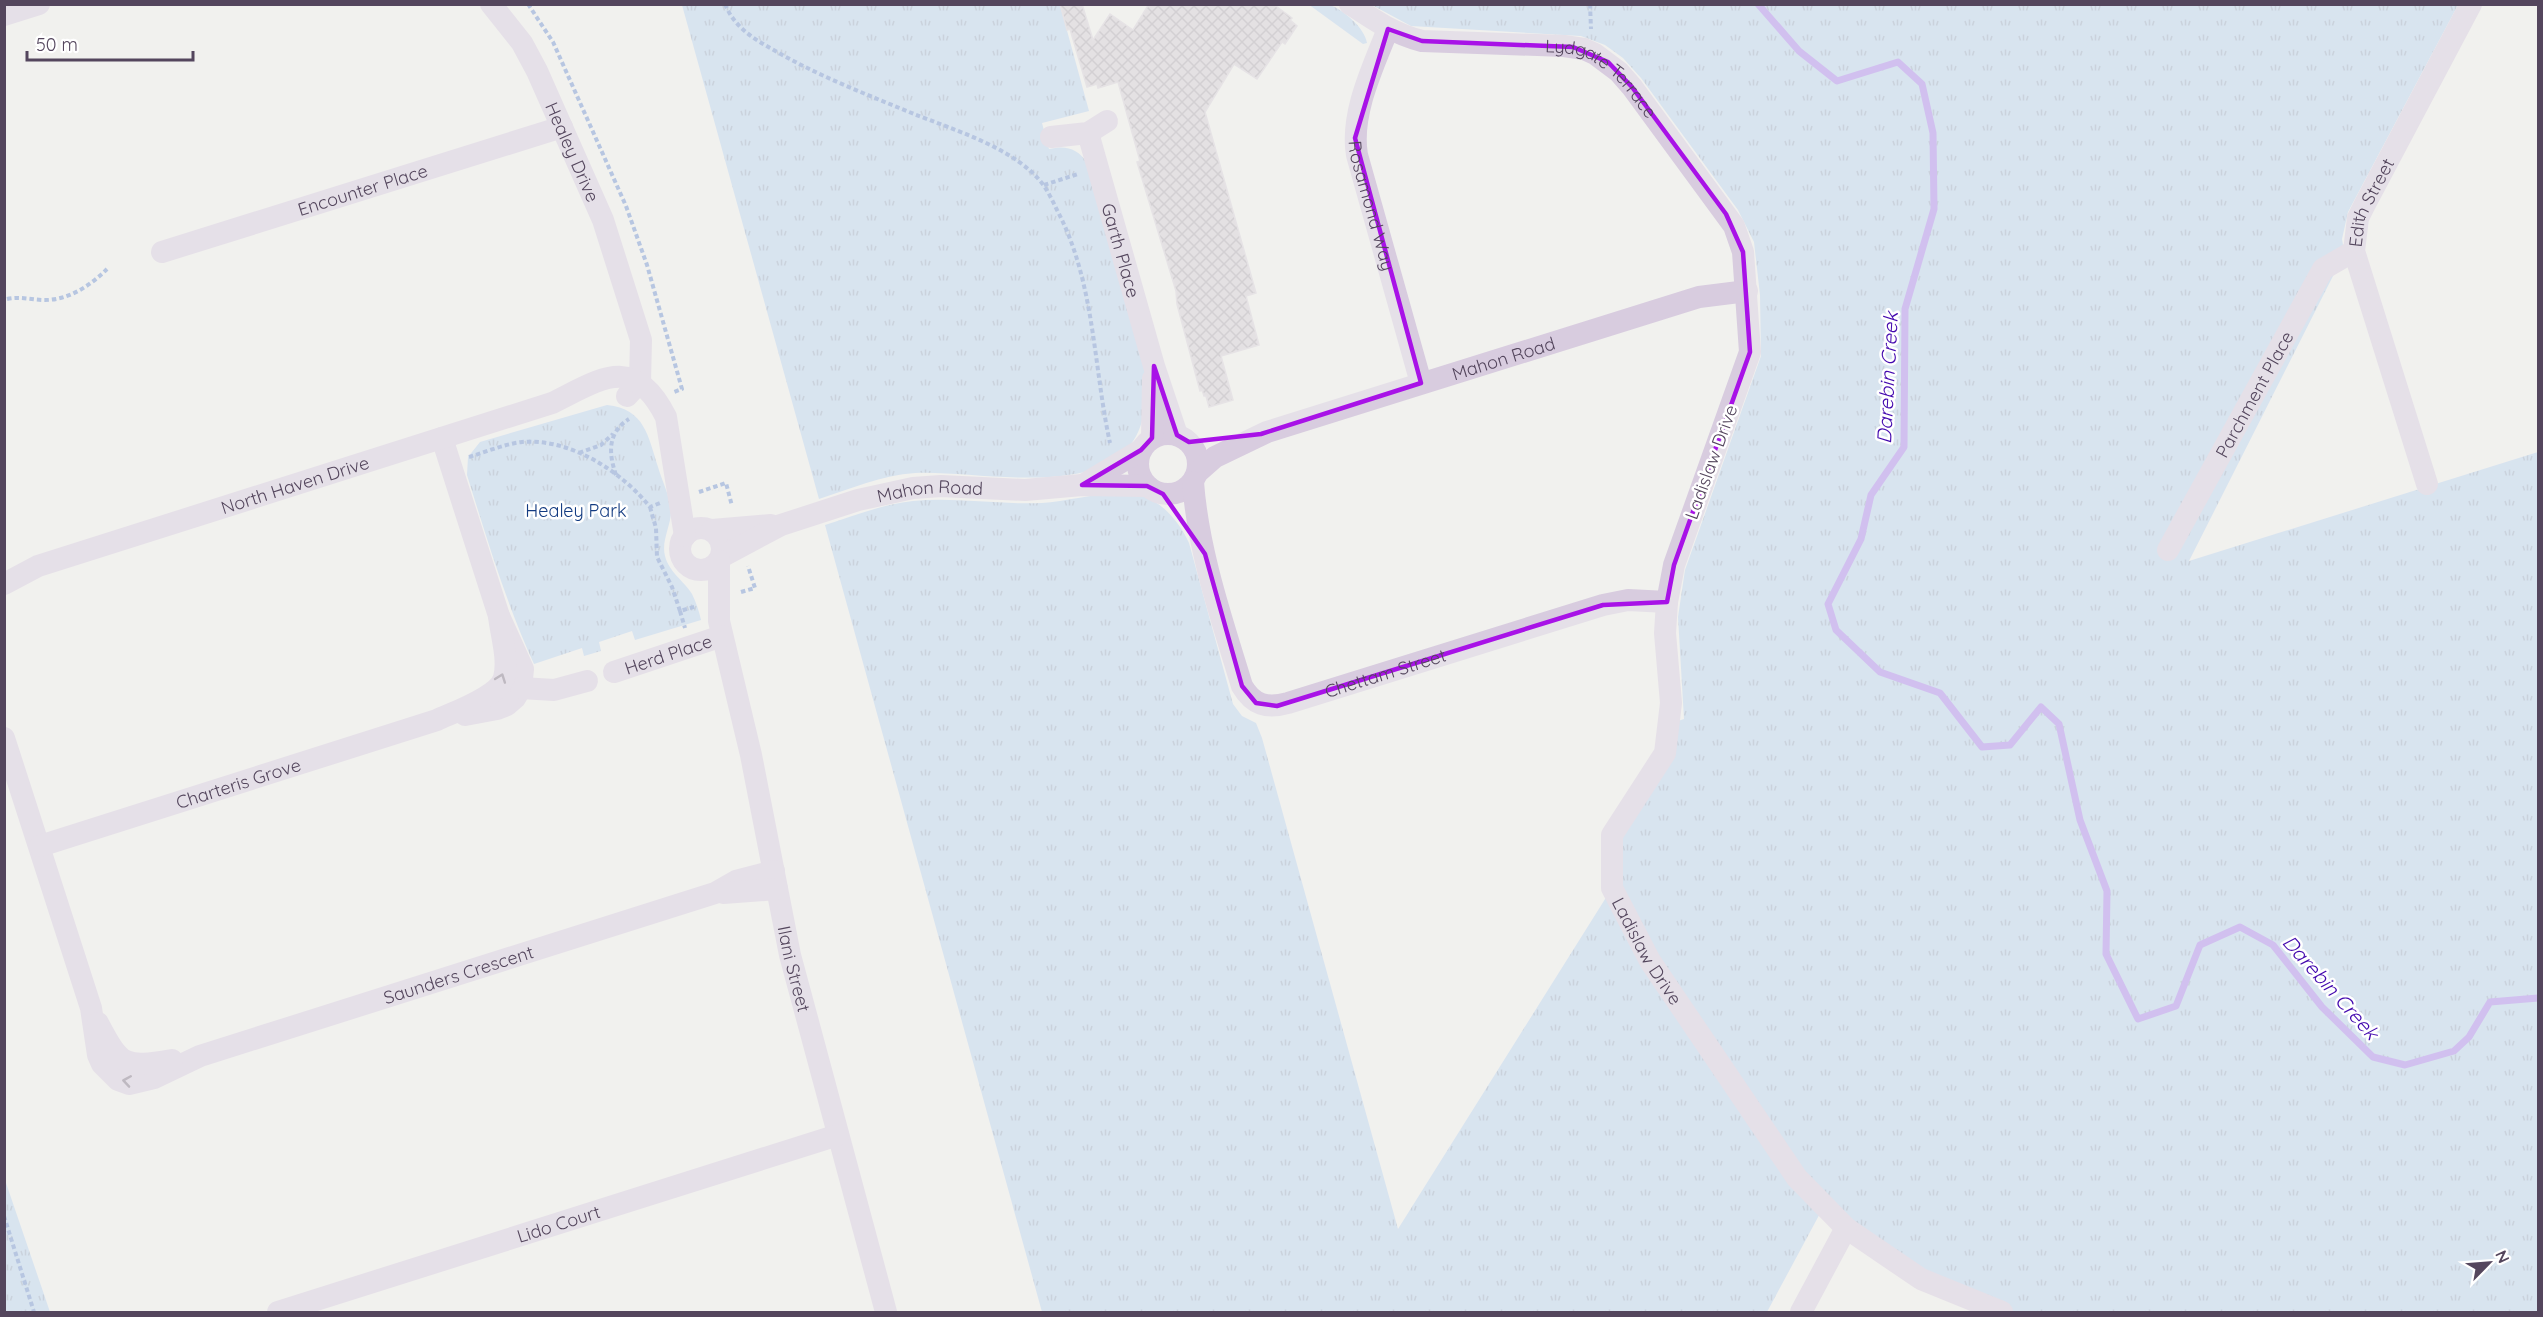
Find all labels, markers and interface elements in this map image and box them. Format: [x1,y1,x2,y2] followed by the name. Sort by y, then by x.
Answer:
[27,24,194,62] scale bar
[36,33,78,56] text: 50 m
[1545,34,1662,122] street label: Lydgate Terrace
[541,98,605,205] street label: Healey Drive
[1344,140,1400,273] street label: Rosamond Way
[2343,154,2399,248] street label: Edith Street
[295,158,430,220] street label: Encounter Place
[1097,200,1146,300] street label: Garth Place
[1871,309,1903,445] water label: Darebin Creek
[2210,327,2298,461] street label: Parchment Place
[1449,331,1558,385] street label: Mahon Road
[1680,401,1742,523] street label: Ladislaw Drive
[218,450,372,519] street label: North Haven Drive
[875,474,984,507] street label: Mahon Road
[525,499,627,522] park label: Healey Park
[621,629,715,679] street label: Herd Place
[1322,643,1449,702] street label: Chettam Street
[494,674,507,684] one-way arrow
[173,753,304,814] street label: Charteris Grove
[1607,893,1688,1009] street label: Ladislaw Drive
[773,924,816,1014] street label: Ilani Street
[2278,930,2386,1046] water label: Darebin Creek
[381,940,536,1009] street label: Saunders Crescent
[122,1076,132,1088] one-way arrow
[514,1199,603,1247] street label: Lido Court
[2459,1233,2519,1293] north arrow
[2491,1247,2514,1266] text: N

